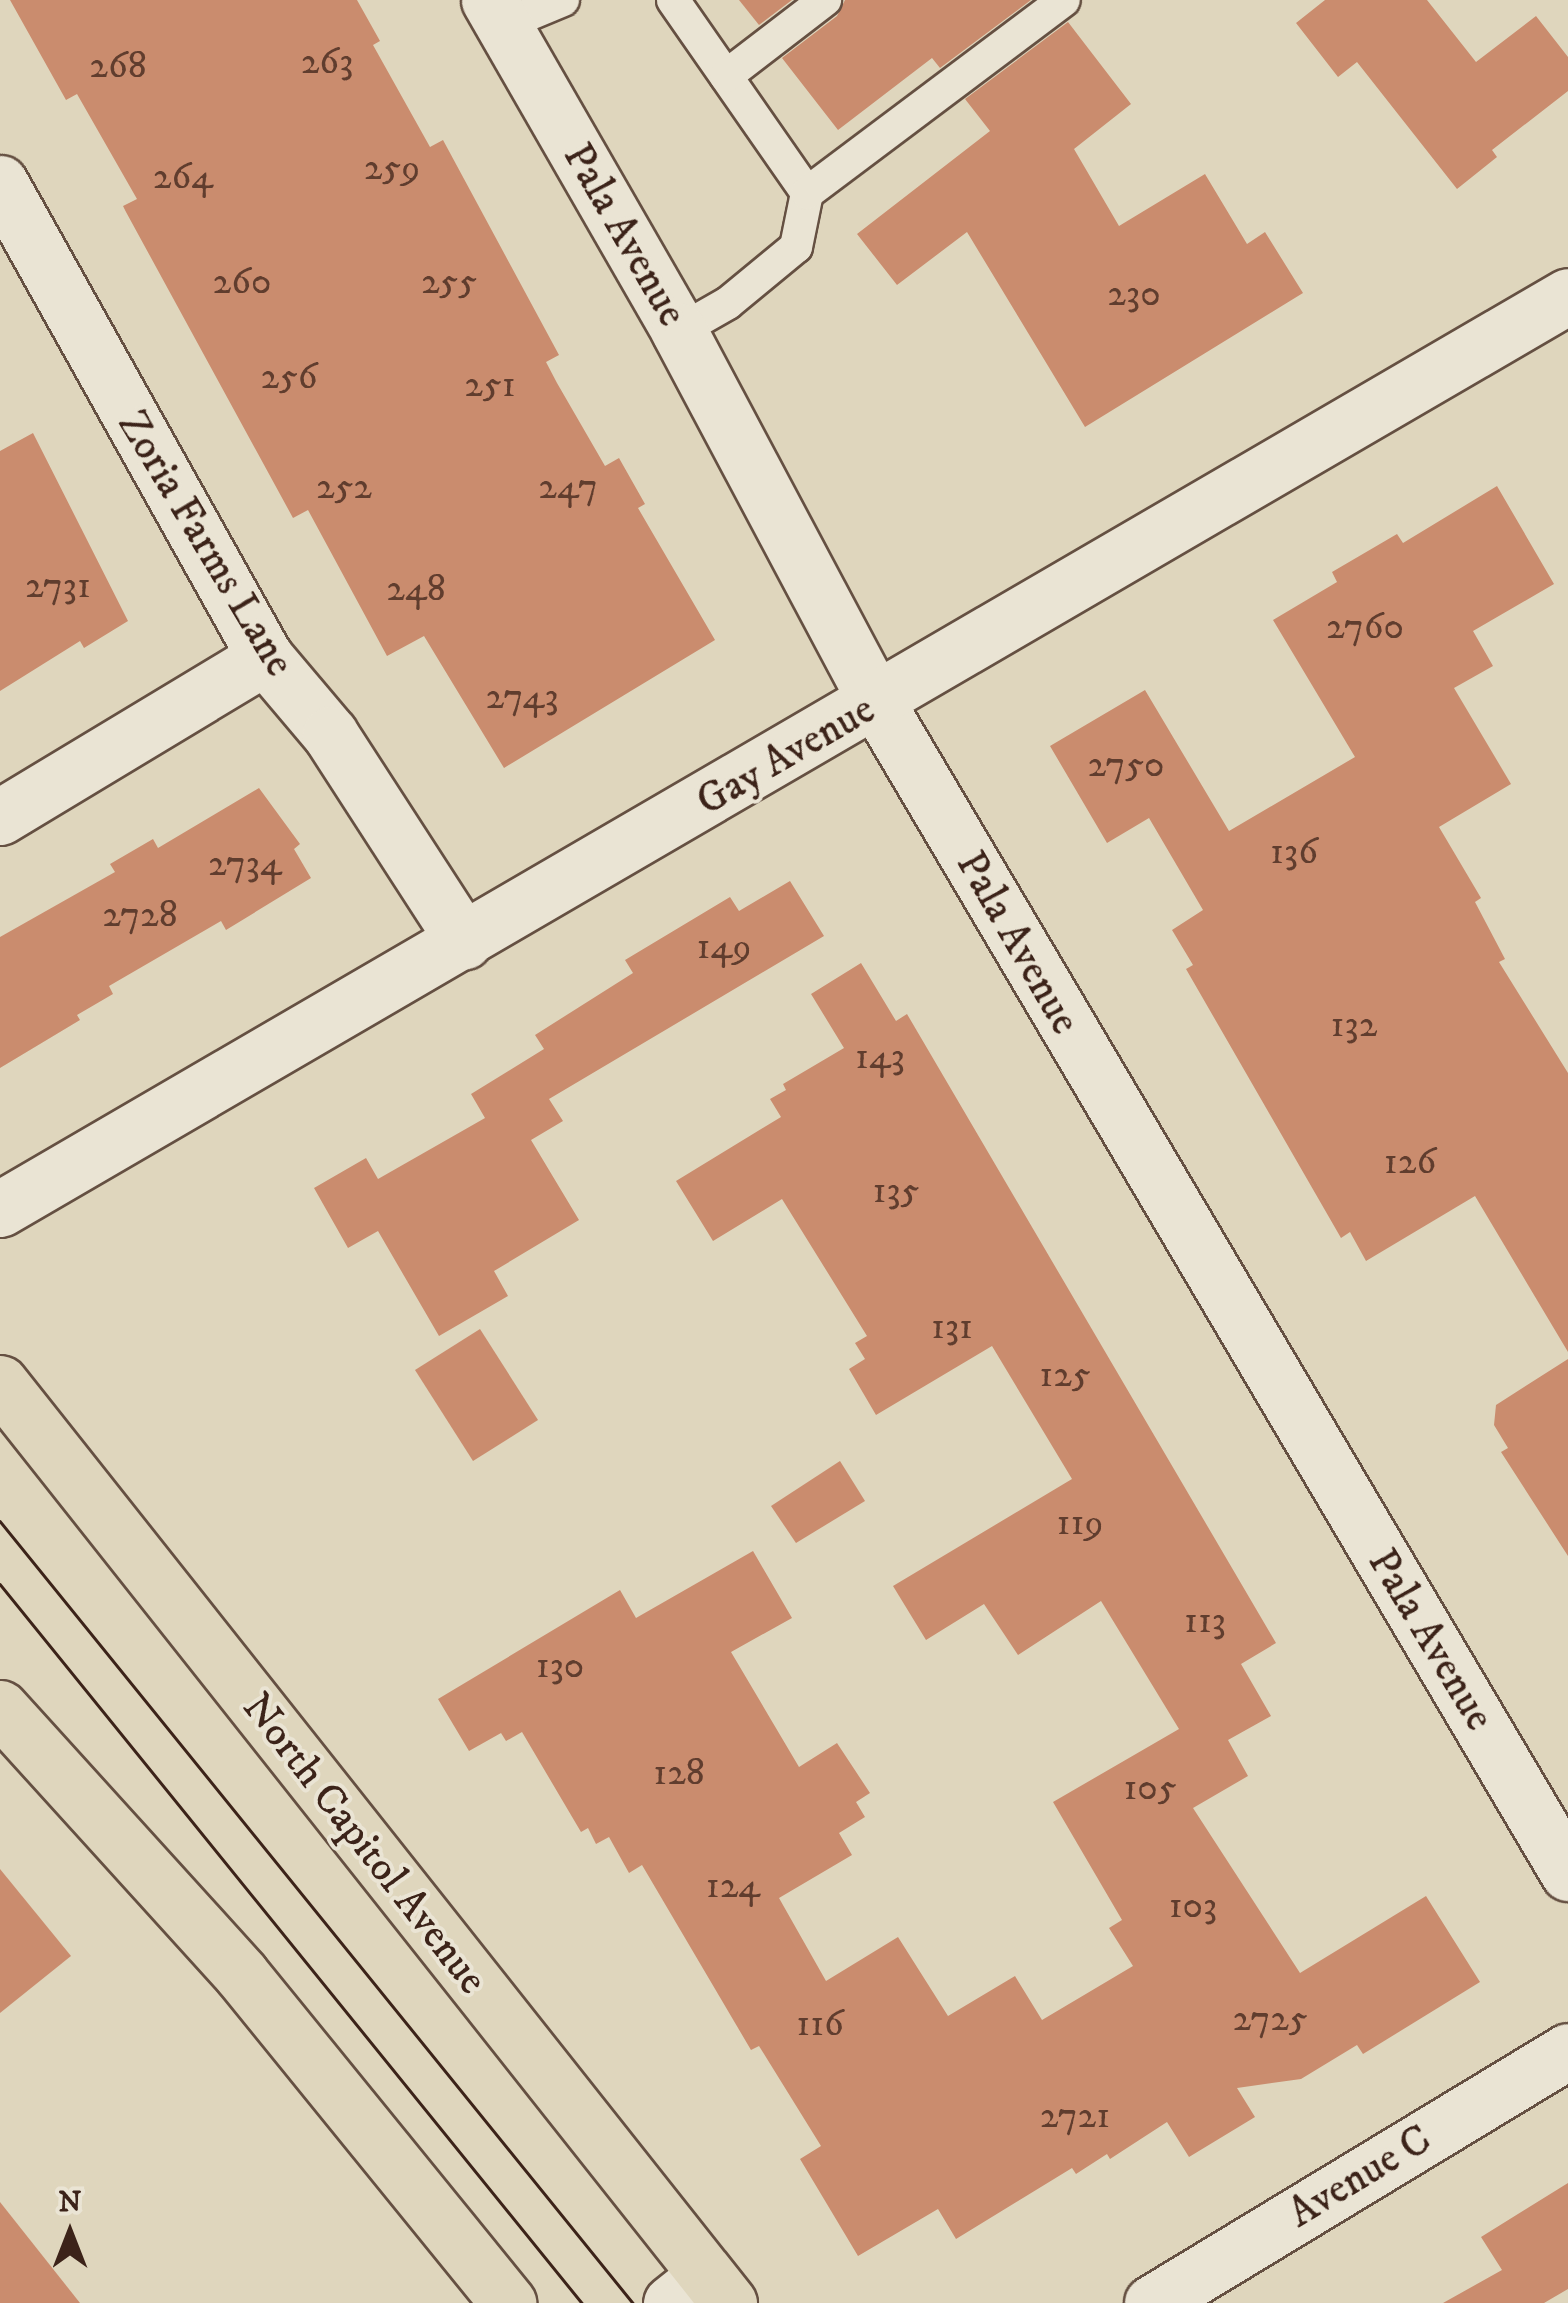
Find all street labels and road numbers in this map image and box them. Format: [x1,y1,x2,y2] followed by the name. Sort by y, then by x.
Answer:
[551,135,697,335] street label: Pala Avenue
[106,402,304,686] street label: Zoria Farms Lane
[688,685,884,827] street label: Gay Avenue
[944,843,1090,1043] street label: Pala Avenue
[1356,1540,1504,1740] street label: Pala Avenue
[231,1684,497,2004] street label: North Capitol Avenue
[1279,2115,1441,2239] street label: Avenue C

